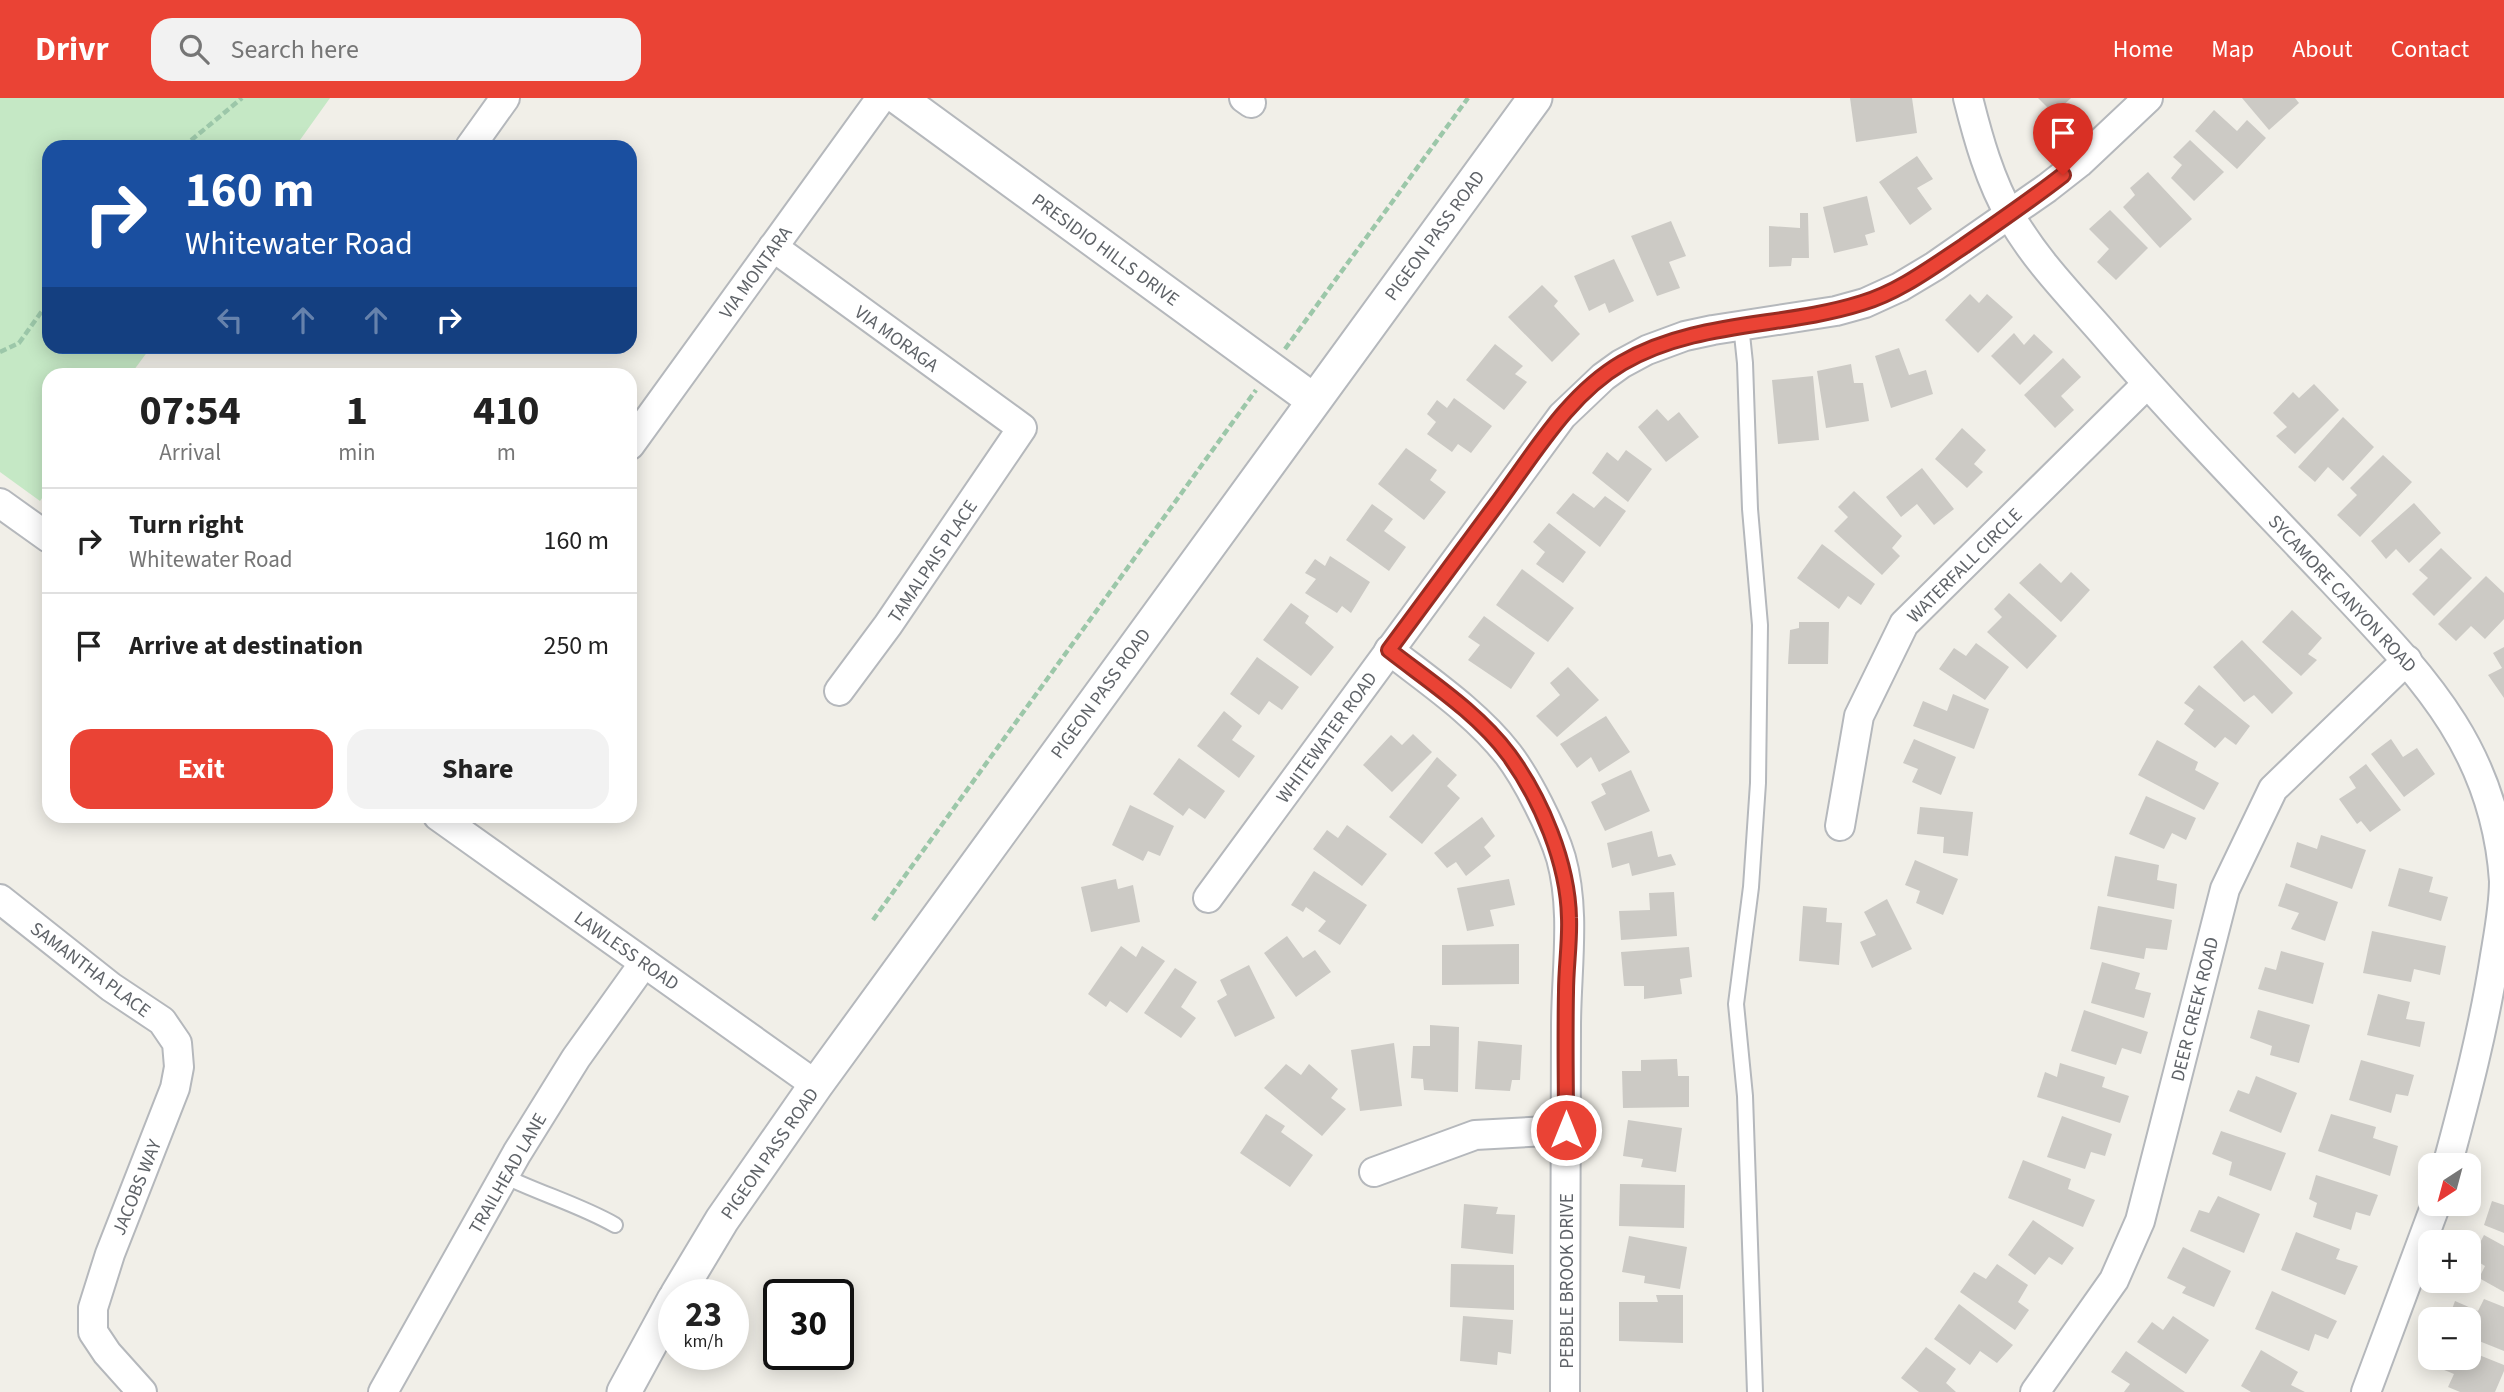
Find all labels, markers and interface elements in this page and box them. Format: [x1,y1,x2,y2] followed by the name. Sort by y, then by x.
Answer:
[151,18,641,81] search box
[35,26,109,73] text: Drivr
[175,30,213,68] icon: search
[231,31,359,68] text: Search here
[2113,32,2173,67] text: Home
[2211,32,2254,67] text: Map
[2292,32,2353,67] text: About
[2391,32,2469,67] text: Contact
[2033,103,2093,175] pin
[2044,114,2082,152] icon: arrive
[185,156,314,226] text: 160 m
[1379,165,1492,307] street label: PIGEON PASS ROAD
[70,168,161,259] icon: right
[1026,187,1184,313] street label: PRESIDIO HILLS DRIVE
[185,221,413,267] text: Whitewater Road
[713,221,799,325] street label: VIA MONTARA
[848,299,944,379] street label: VIA MORAGA
[211,301,249,339] icon: left
[284,301,322,339] icon: ahead
[357,301,395,339] icon: ahead
[430,301,468,339] icon: right
[139,381,241,441] text: 07:54
[346,381,368,441] text: 1
[473,381,540,441] text: 410
[159,436,221,469] text: Arrival
[338,436,376,469] text: min
[497,436,516,469] text: m
[882,495,984,629] street label: TAMALPAIS PLACE
[1901,502,2029,630] street label: WATERFALL CIRCLE
[129,506,244,543] text: Turn right
[2261,509,2422,679] street label: SYCAMORE CANYON ROAD
[70,522,108,560] icon: right
[543,522,609,559] text: 160 m
[129,543,293,576] text: Whitewater Road
[1045,623,1158,765] street label: PIGEON PASS ROAD
[70,627,108,665] icon: arrive
[129,627,363,664] text: Arrive at destination
[543,627,609,664] text: 250 m
[1270,667,1384,809] street label: WHITEWATER ROAD
[70,729,333,809] button: Exit
[347,729,609,809] button: Share
[568,905,684,998] street label: LAWLESS ROAD
[24,916,156,1024] street label: SAMANTHA PLACE
[2164,934,2226,1084] street label: DEER CREEK ROAD
[715,1082,826,1225] street label: PIGEON PASS ROAD
[1529,1093,1603,1167] position arrow
[463,1108,554,1239] street label: TRAILHEAD LANE
[106,1135,169,1239] street label: JACOBS WAY
[2418,1153,2482,1216] north arrow
[2418,1153,2481,1370] map controls
[1554,1193,1581,1369] street label: PEBBLE BROOK DRIVE
[2418,1230,2481,1293] button: +
[763,1279,854,1370] speed limit sign: 30
[685,1290,722,1340] text: 23
[2418,1307,2481,1370] button: −
[684,1329,723,1354] text: km/h

